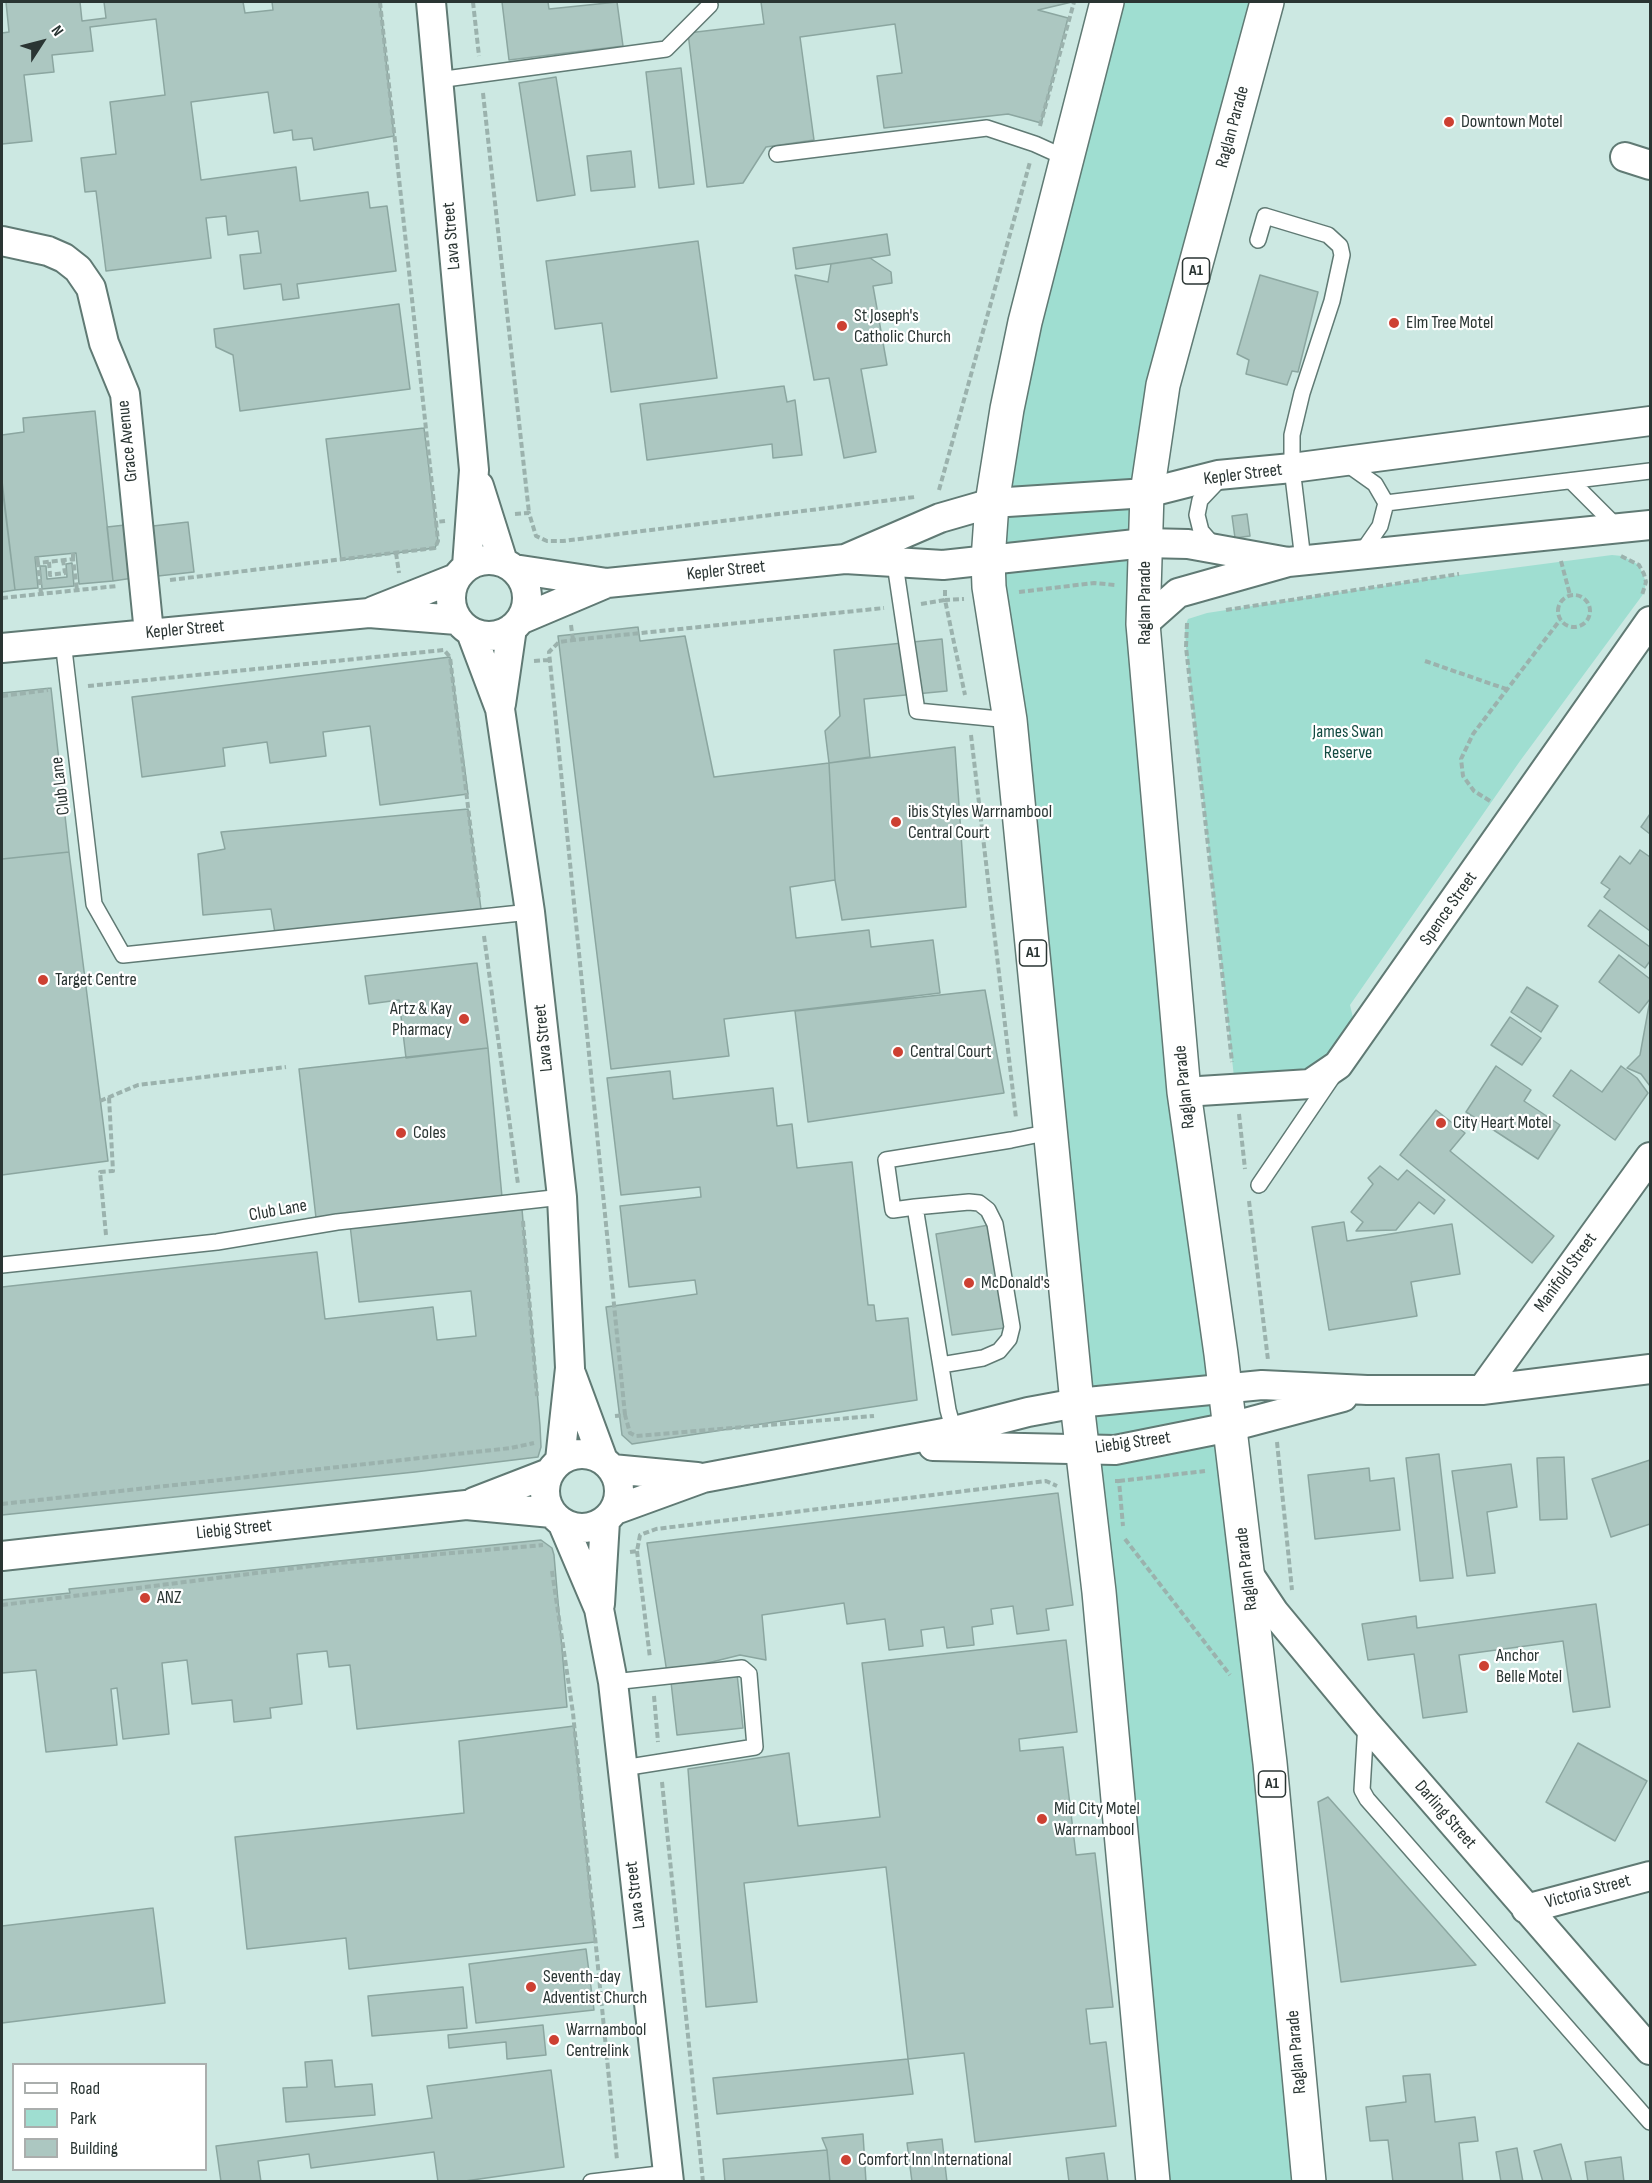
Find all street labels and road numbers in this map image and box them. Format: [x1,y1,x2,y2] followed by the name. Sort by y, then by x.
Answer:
[1212,84,1254,170] street label: Raglan Parade
[438,201,466,271] street label: Lava Street
[1182,258,1210,284] road number: A1
[113,399,143,483] street label: Grace Avenue
[1202,459,1284,491] street label: Kepler Street
[686,556,766,586] street label: Kepler Street
[1134,561,1156,645] street label: Raglan Parade
[145,616,225,644] street label: Kepler Street
[47,756,75,816] street label: Club Lane
[1416,868,1482,950] street label: Spence Street
[1020,940,1046,966] road number: A1
[530,1003,558,1073] street label: Lava Street
[1170,1044,1200,1130] street label: Raglan Parade
[247,1195,309,1227] street label: Club Lane
[1530,1229,1602,1317] street label: Manifold Street
[1094,1427,1172,1459] street label: Liebig Street
[195,1515,273,1545] street label: Liebig Street
[1231,1526,1263,1612] street label: Raglan Parade
[1258,1771,1286,1797] road number: A1
[1409,1776,1481,1854] street label: Darling Street
[621,1860,651,1930] street label: Lava Street
[1543,1870,1633,1914] street label: Victoria Street
[1283,2009,1311,2095] street label: Raglan Parade

